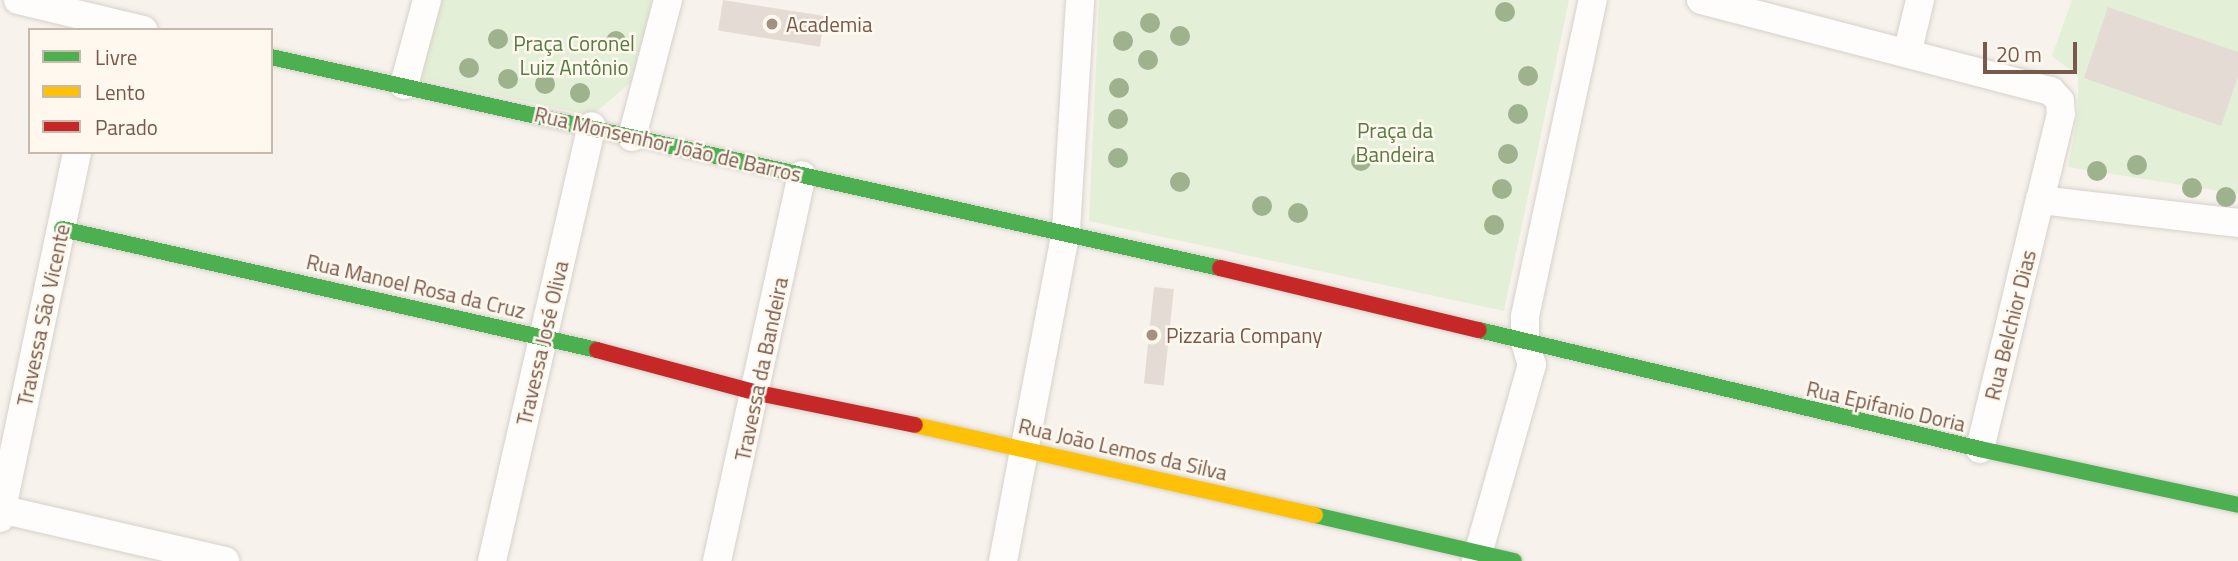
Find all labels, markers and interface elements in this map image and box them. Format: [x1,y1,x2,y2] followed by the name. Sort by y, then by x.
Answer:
[786,11,872,37] place label: Academia
[764,16,780,32] marker: Academia
[28,28,273,154] legend
[1986,28,2080,72] scale bar
[513,30,635,80] park label: Praça Coronel Luiz Antônio
[1996,38,2042,70] text: 20 m
[95,41,137,73] text: Livre
[95,76,145,108] text: Lento
[532,101,804,187] street label: Rua Monsenhor João de Barros
[95,111,158,143] text: Parado
[1356,117,1434,167] park label: Praça da Bandeira
[11,222,75,408] street label: Travessa São Vicente
[1979,247,2041,403] street label: Rua Belchior Dias
[304,249,528,323] street label: Rua Manoel Rosa da Cruz
[511,258,573,428] street label: Travessa José Oliva
[729,275,793,463] street label: Travessa da Bandeira
[1166,322,1322,348] place label: Pizzaria Company
[1144,327,1160,343] marker: Pizzaria Company
[1804,375,1968,437] street label: Rua Epifanio Doria
[1016,413,1230,485] street label: Rua João Lemos da Silva

